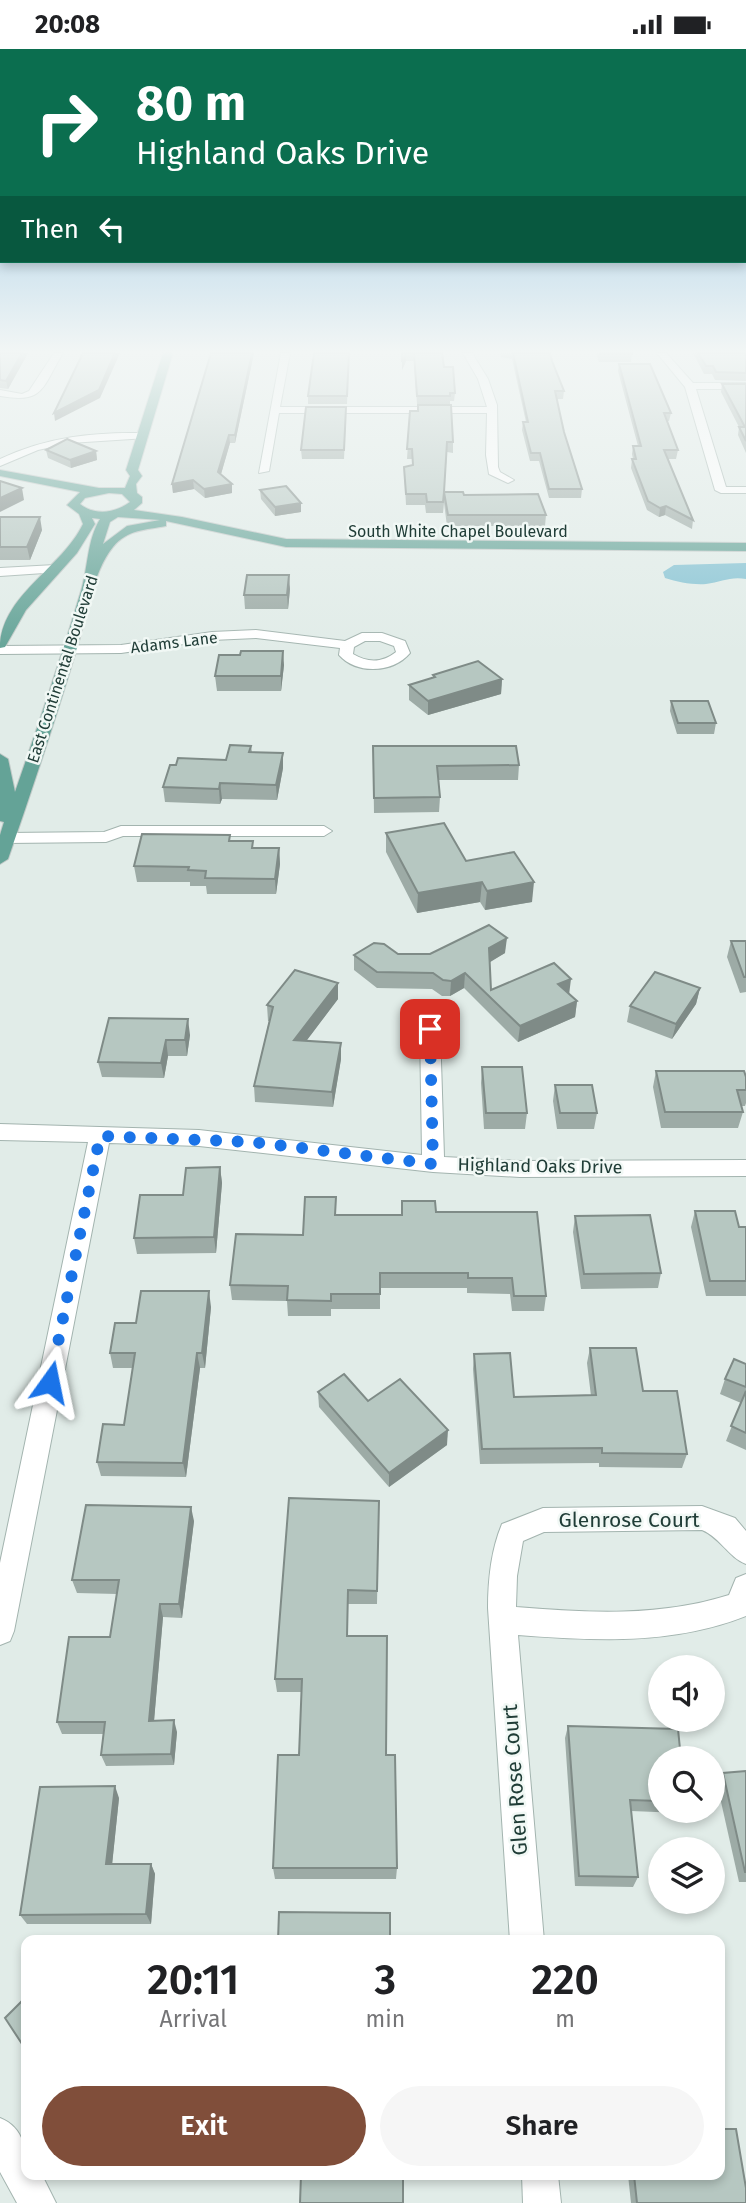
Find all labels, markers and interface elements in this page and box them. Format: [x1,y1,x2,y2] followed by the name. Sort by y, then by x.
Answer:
[35,9,100,40] text: 20:08
[136,74,246,133] text: 80 m
[21,77,112,168] icon: right
[136,134,429,172] text: Highland Oaks Drive
[93,210,131,248] icon: left
[21,214,79,245] text: Then
[348,522,568,541] street label: South White Chapel Boulevard
[23,573,102,765] street label: East Continental Boulevard
[129,628,219,657] street label: Adams Lane
[400,999,460,1059] pin
[411,1010,449,1048] icon: arrive
[457,1154,623,1178] street label: Highland Oaks Drive
[13,1345,87,1419] position arrow
[558,1507,700,1533] street label: Glenrose Court
[648,1655,725,1914] map controls
[648,1655,725,1732] button: sound
[497,1703,533,1857] street label: Glen Rose Court
[648,1746,725,1823] button: search
[648,1837,725,1914] button: layers
[147,1955,239,2005] text: 20:11
[375,1955,396,2005] text: 3
[531,1955,599,2005] text: 220
[160,2005,227,2033] text: Arrival
[366,2005,405,2033] text: min
[555,2005,575,2033] text: m
[42,2086,366,2166] button: Exit
[380,2086,704,2166] button: Share

